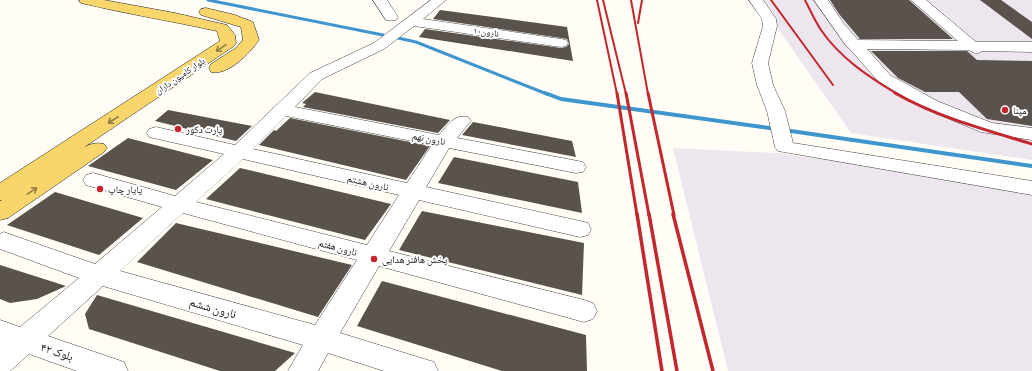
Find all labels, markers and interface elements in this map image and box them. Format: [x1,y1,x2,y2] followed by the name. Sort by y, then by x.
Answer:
[473,25,500,39] street label: نارون۱۰
[216,44,227,52] one-way arrow
[153,55,207,96] street label: بلوار کامیون داران
[1000,105,1010,115] marker: مپنا
[1013,105,1027,117] place label: مپنا
[108,116,119,124] one-way arrow
[173,124,183,134] marker: پارت دکور
[185,124,222,136] place label: پارت دکور
[411,130,447,149] street label: نارون نهم
[346,172,390,195] street label: نارون هشتم
[95,184,105,194] marker: پایار چاپ
[108,184,142,196] place label: پایار چاپ
[27,187,38,195] one-way arrow
[317,237,359,260] street label: نارون هفتم
[369,254,379,264] marker: پخش هافنر هدایی
[382,254,447,266] place label: پخش هافنر هدایی
[188,295,238,322] street label: نارون ششم
[39,340,75,364] street label: بلوک ۴۲

